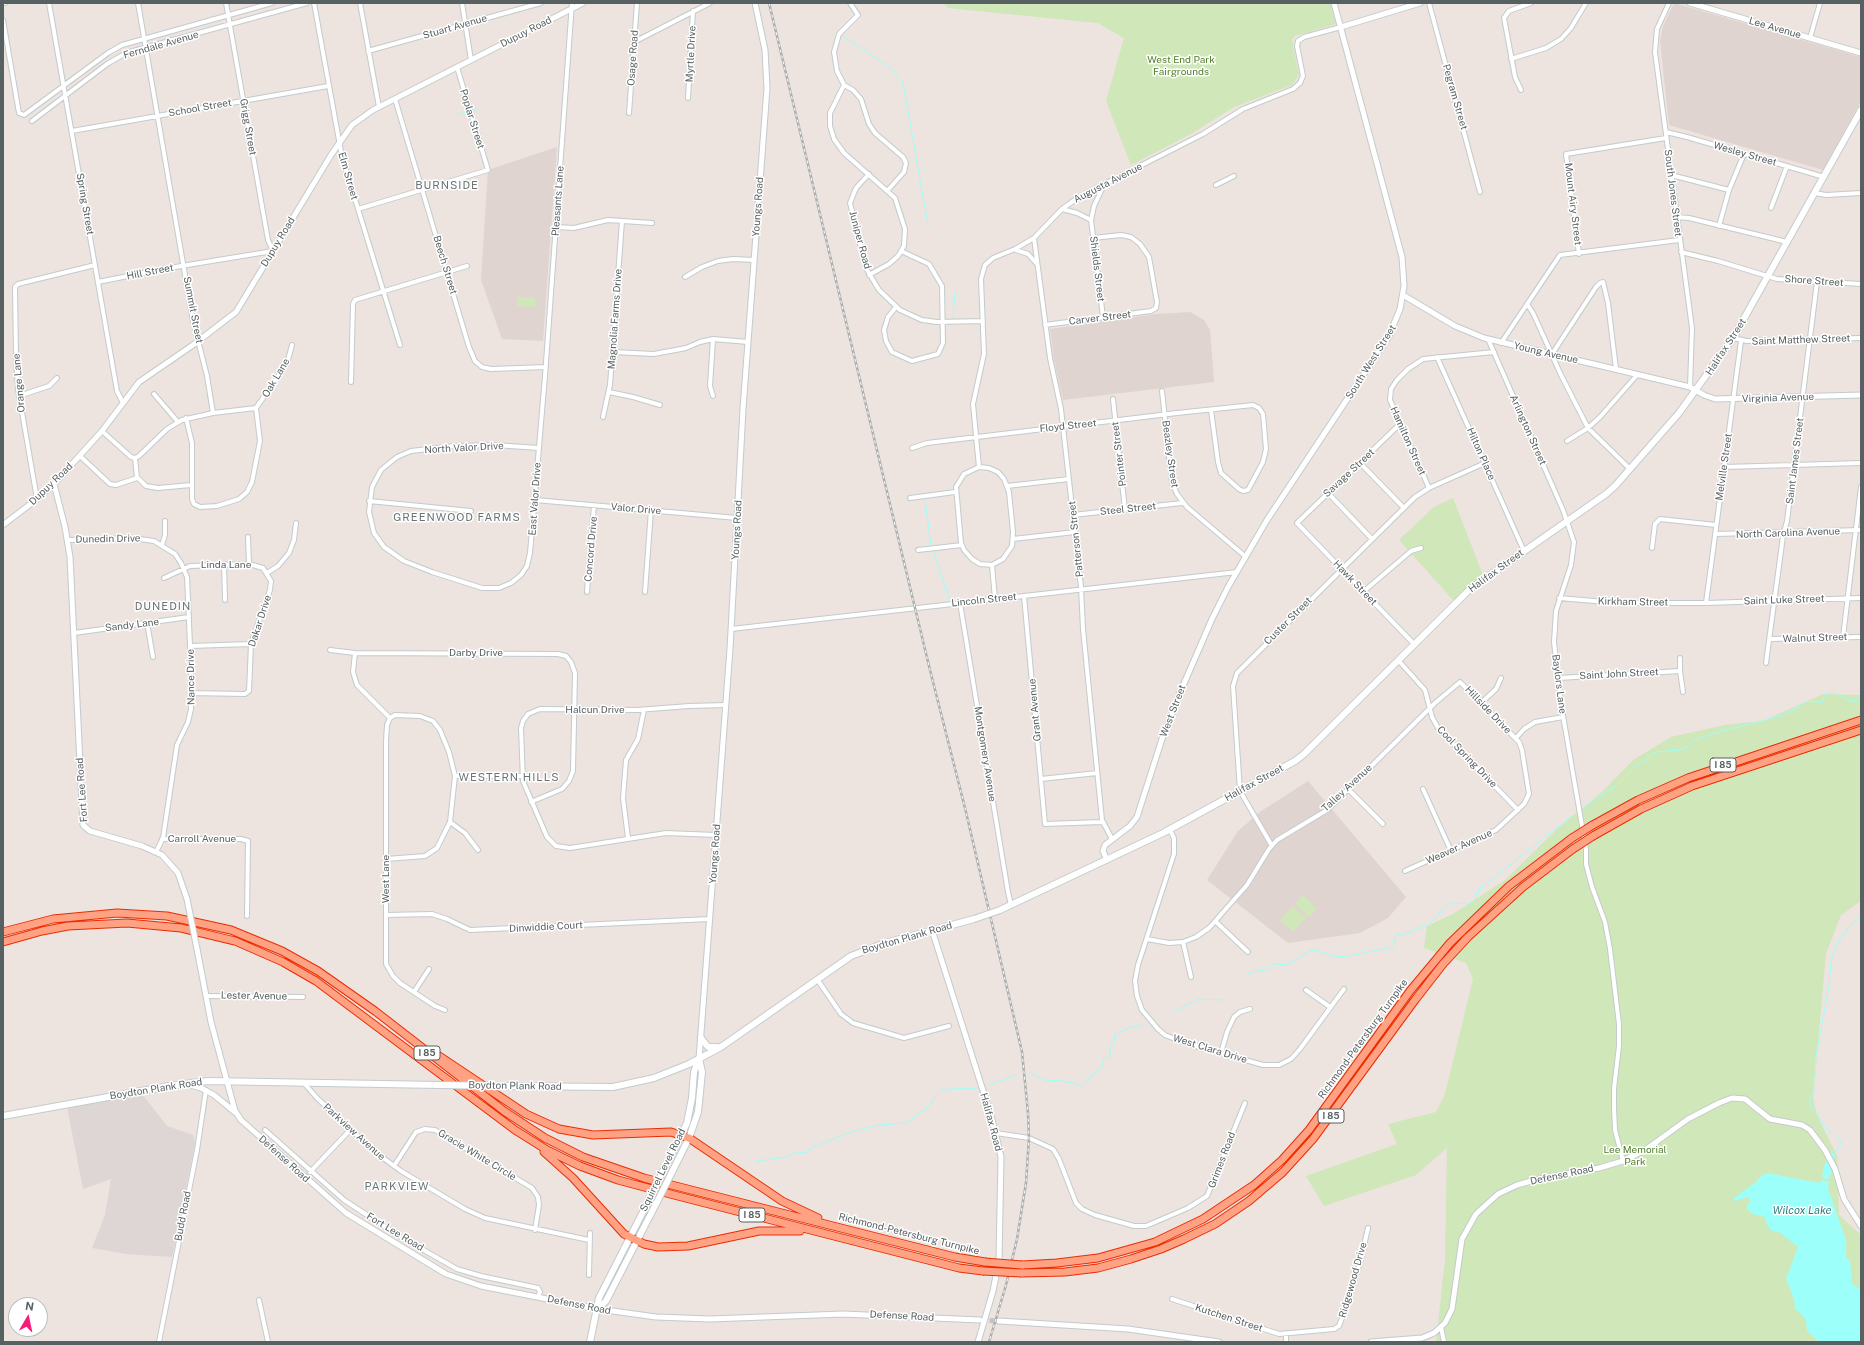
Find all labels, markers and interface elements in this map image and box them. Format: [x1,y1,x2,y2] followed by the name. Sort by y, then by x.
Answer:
[422,12,488,42] street label: Stuart Avenue
[498,14,554,50] street label: Dupuy Road
[1748,15,1802,41] street label: Lee Avenue
[684,25,698,83] street label: Myrtle Drive
[122,29,200,61] street label: Ferndale Avenue
[625,30,641,86] street label: Osage Road
[1147,54,1215,78] park label: West End Park Fairgrounds
[1440,63,1470,131] street label: Pegram Street
[457,88,487,150] street label: Poplar Street
[168,97,232,119] street label: School Street
[237,98,259,156] street label: Grigg Street
[1712,139,1778,169] street label: Wesley Street
[1662,149,1684,237] street label: South Jones Street
[335,151,361,201] street label: Elm Street
[1072,160,1144,206] street label: Augusta Avenue
[1562,162,1584,246] street label: Mount Airy Street
[550,166,566,236] street label: Pleasants Lane
[74,172,96,236] street label: Spring Street
[750,177,766,237] street label: Youngs Road
[415,179,479,193] district label: BURNSIDE
[846,210,874,270] street label: Juniper Road
[258,215,298,269] street label: Dupuy Road
[430,234,460,296] street label: Beech Street
[1087,235,1107,303] street label: Shields Street
[125,262,175,282] street label: Hill Street
[606,268,624,370] street label: Magnolia Farms Drive
[1784,273,1844,289] street label: Shore Street
[181,276,205,344] street label: Summit Street
[1068,308,1132,328] street label: Carver Street
[1703,316,1749,378] street label: Halifax Street
[1343,323,1399,401] street label: South West Street
[1751,332,1851,348] street label: Saint Matthew Street
[1513,340,1579,366] street label: Young Avenue
[10,353,28,413] street label: Orange Lane
[260,356,292,400] street label: Oak Lane
[1742,391,1814,405] street label: Virginia Avenue
[1507,393,1549,467] street label: Arlington Street
[1388,405,1428,477] street label: Hamilton Street
[1039,417,1097,435] street label: Floyd Street
[1784,417,1806,505] street label: Saint James Street
[1159,419,1181,489] street label: Beazley Street
[1109,421,1129,487] street label: Pointer Street
[1464,426,1498,482] street label: Hilton Place
[1713,433,1735,501] street label: Melville Street
[424,440,504,456] street label: North Valor Drive
[1321,446,1377,500] street label: Savage Street
[27,460,75,508] street label: Dupuy Road
[526,462,544,536] street label: East Valor Drive
[729,500,745,560] street label: Youngs Road
[1066,500,1086,578] street label: Patterson Street
[1099,500,1157,518] street label: Steel Street
[610,501,662,517] street label: Valor Drive
[393,511,521,525] district label: GREENWOOD FARMS
[582,516,600,582] street label: Concord Drive
[1736,525,1840,541] street label: North Carolina Avenue
[75,532,141,546] street label: Dunedin Drive
[1466,547,1526,595] street label: Halifax Street
[1331,558,1379,608] street label: Hawk Street
[201,559,251,571] street label: Linda Lane
[951,591,1017,609] street label: Lincoln Street
[1743,593,1825,607] street label: Saint Luke Street
[246,594,274,648] street label: Dakar Drive
[1262,595,1314,647] street label: Custer Street
[1598,595,1668,609] street label: Kirkham Street
[135,600,191,614] district label: DUNEDIN
[104,616,160,634] street label: Sandy Lane
[1782,631,1848,645] street label: Walnut Street
[449,647,503,659] street label: Darby Drive
[185,649,197,705] street label: Nance Drive
[1549,654,1569,714] street label: Baylors Lane
[1579,666,1659,682] street label: Saint John Street
[1026,678,1044,742] street label: Grant Avenue
[1158,683,1188,739] street label: West Street
[1462,684,1514,736] street label: Hillside Drive
[565,704,625,716] street label: Halcun Drive
[972,706,998,802] street label: Montgomery Avenue
[1435,724,1499,790] street label: Cool Spring Drive
[74,757,90,823] street label: Fort Lee Road
[1710,758,1736,772] road number: I 85
[1223,762,1285,804] street label: Halifax Street
[1319,762,1375,814] street label: Talley Avenue
[458,771,560,785] district label: WESTERN HILLS
[707,824,723,884] street label: Youngs Road
[1424,827,1494,867] street label: Weaver Avenue
[168,833,236,845] street label: Carroll Avenue
[380,855,392,903] street label: West Lane
[509,919,583,935] street label: Dinwiddie Court
[860,919,954,957] street label: Boydton Plank Road
[1316,977,1410,1101] street label: Richmond-Petersburg Turnpike
[221,989,287,1003] street label: Lester Avenue
[1171,1032,1249,1066] street label: West Clara Drive
[414,1046,440,1060] road number: I 85
[109,1076,203,1102] street label: Boydton Plank Road
[468,1079,562,1093] street label: Boydton Plank Road
[977,1092,1005,1152] street label: Halifax Road
[321,1101,387,1163] street label: Parkview Avenue
[1318,1109,1344,1123] road number: I 85
[436,1127,518,1183] street label: Gracie White Circle
[638,1127,688,1213] street label: Squirrel Level Road
[1206,1130,1238,1190] street label: Grimes Road
[256,1133,312,1185] street label: Defense Road
[1603,1144,1667,1168] park label: Lee Memorial Park
[1529,1162,1595,1188] street label: Defense Road
[364,1180,430,1194] district label: PARKVIEW
[172,1190,194,1242] street label: Budd Road
[1772,1204,1832,1218] water label: Wilcox Lake
[739,1208,765,1222] road number: I 85
[364,1210,426,1254] street label: Fort Lee Road
[837,1211,981,1257] street label: Richmond-Petersburg Turnpike
[1336,1241,1370,1319] street label: Ridgewood Drive
[546,1293,612,1317] street label: Defense Road
[8,1297,48,1337] north arrow
[25,1300,35,1313] text: N
[1194,1301,1264,1335] street label: Kutchen Street
[869,1308,935,1324] street label: Defense Road

